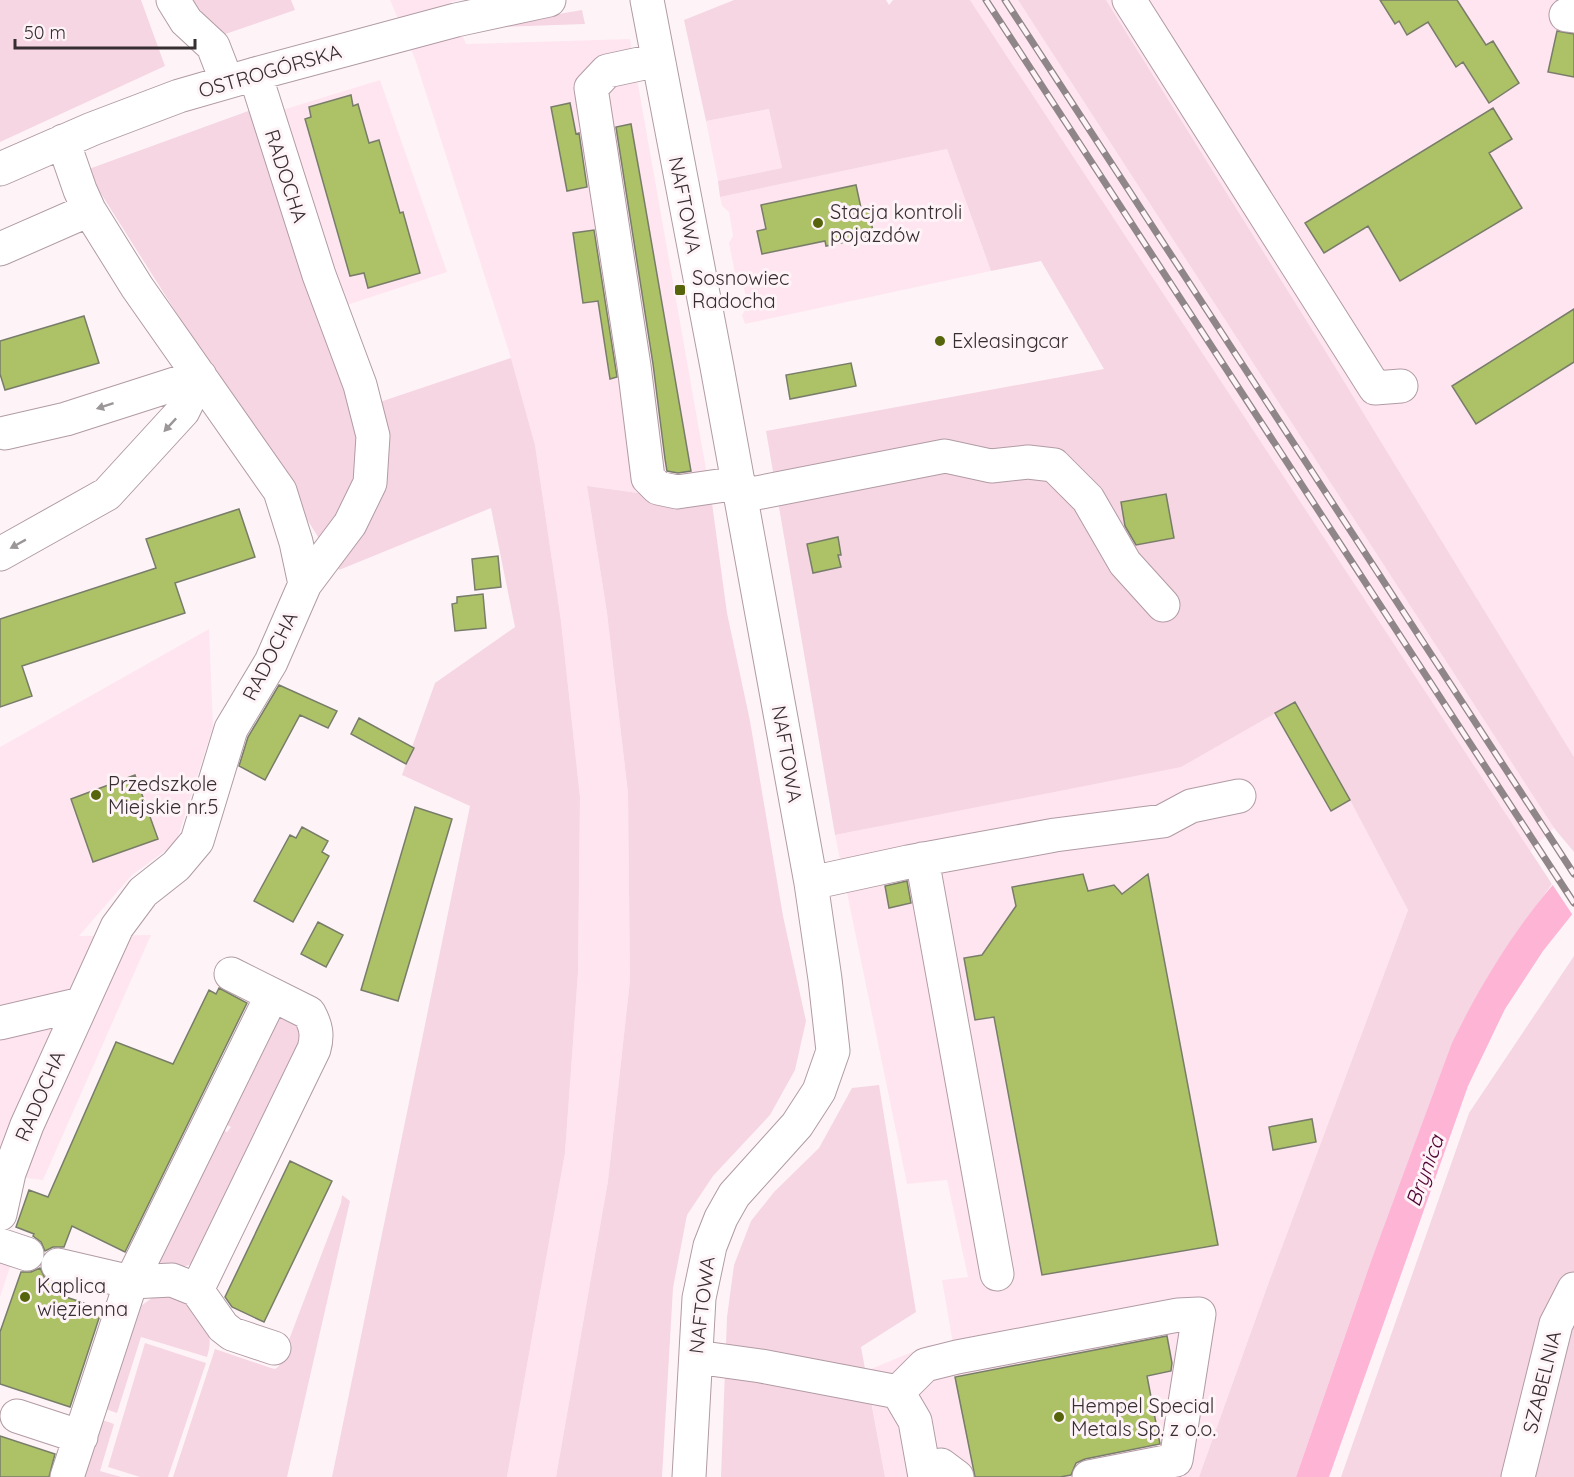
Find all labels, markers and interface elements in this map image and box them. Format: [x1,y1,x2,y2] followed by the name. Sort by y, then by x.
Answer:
[15,12,195,50] scale bar
[24,21,66,44] text: 50 m
[196,38,344,103] street label: OSTROGÓRSKA
[260,126,313,226] street label: RADOCHA
[664,154,707,255] street label: NAFTOWA
[830,199,962,247] place label: Stacja kontroli pojazdów
[811,216,825,230] marker: Stacja kontroli pojazdów
[692,265,789,313] place label: Sosnowiec Radocha
[673,283,687,297] marker: Sosnowiec Radocha
[952,328,1069,353] place label: Exleasingcar
[933,334,947,348] marker: Exleasingcar
[96,402,114,412] one-way arrow
[163,418,177,433] one-way arrow
[9,539,26,549] one-way arrow
[237,607,303,704] street label: RADOCHA
[767,704,808,804] street label: NAFTOWA
[108,771,218,819] place label: Przedszkole Miejskie nr.5
[89,788,103,802] marker: Przedszkole Miejskie nr.5
[9,1046,70,1145] street label: RADOCHA
[1399,1130,1449,1210] water label: Brynica
[683,1255,720,1355] street label: NAFTOWA
[37,1273,128,1321] place label: Kaplica więzienna
[18,1290,32,1304] marker: Kaplica więzienna
[1517,1328,1566,1436] street label: SZABELNIA
[1071,1393,1216,1441] place label: Hempel Special Metals Sp. z o.o.
[1052,1410,1066,1424] marker: Hempel Special Metals Sp. z o.o.

